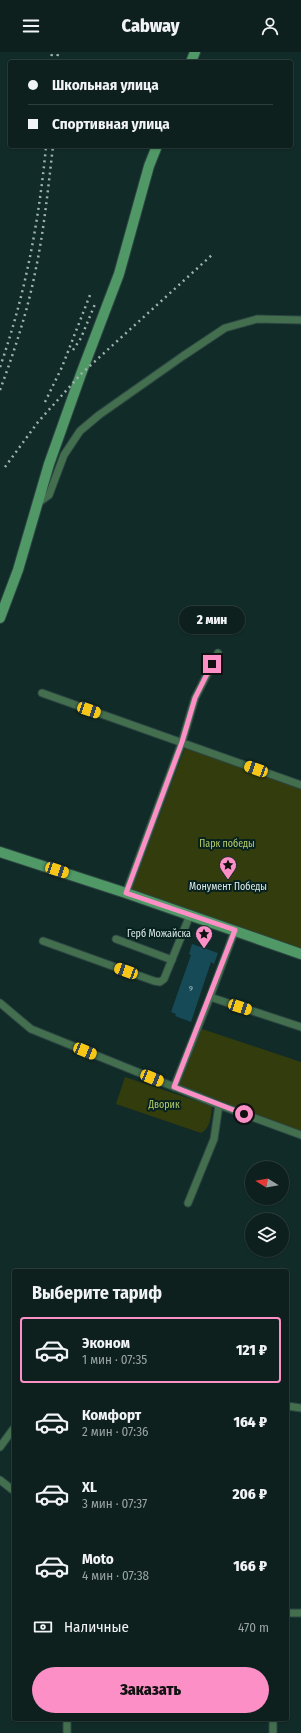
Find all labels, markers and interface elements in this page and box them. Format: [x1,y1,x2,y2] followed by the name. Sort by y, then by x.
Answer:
[20,15,42,37] icon: menu
[122,15,179,37] text: Cabway
[259,15,281,37] icon: person
[52,76,159,94] text: Школьная улица
[52,115,170,133] text: Спортивная улица
[179,606,245,634] callout: 2 мин
[197,612,227,627] text: 2 мин
[203,655,221,673] route end
[76,700,102,720] car
[243,759,269,779] car
[199,838,255,850] park label: Парк победы
[218,855,238,880] place icon: Монумент Победы
[44,861,70,879] car
[189,881,267,893] place label: Монумент Победы
[194,924,214,949] place icon: Герб Можайска
[127,928,191,940] place label: Герб Можайска
[113,961,139,981] car
[189,984,193,993] house number: 9
[227,998,253,1016] car
[72,1041,98,1061] car
[139,1068,165,1088] car
[147,1099,180,1111] park label: Дворик
[235,1105,253,1123] route start
[245,1161,289,1205] north arrow
[245,1161,289,1257] map controls
[245,1213,289,1257] button: layers
[32,1282,162,1304] text: Выберите тариф
[34,1332,70,1368] icon: car
[82,1334,130,1352] text: Эконом
[236,1341,267,1359] text: 121 ₽
[82,1352,147,1367] text: 1 мин · 07:35
[34,1404,70,1440] icon: car
[82,1406,141,1424] text: Комфорт
[233,1413,267,1431] text: 164 ₽
[82,1424,148,1439] text: 2 мин · 07:36
[34,1476,70,1512] icon: car
[82,1478,97,1496] text: XL
[232,1485,267,1503] text: 206 ₽
[82,1496,147,1511] text: 3 мин · 07:37
[34,1548,70,1584] icon: car
[82,1550,114,1568] text: Moto
[233,1557,267,1575] text: 166 ₽
[82,1568,149,1583] text: 4 мин · 07:38
[32,1616,54,1638] icon: cash
[64,1618,129,1636] text: Наличные
[238,1620,269,1635] text: 470 m
[32,1667,269,1713] button: Заказать

